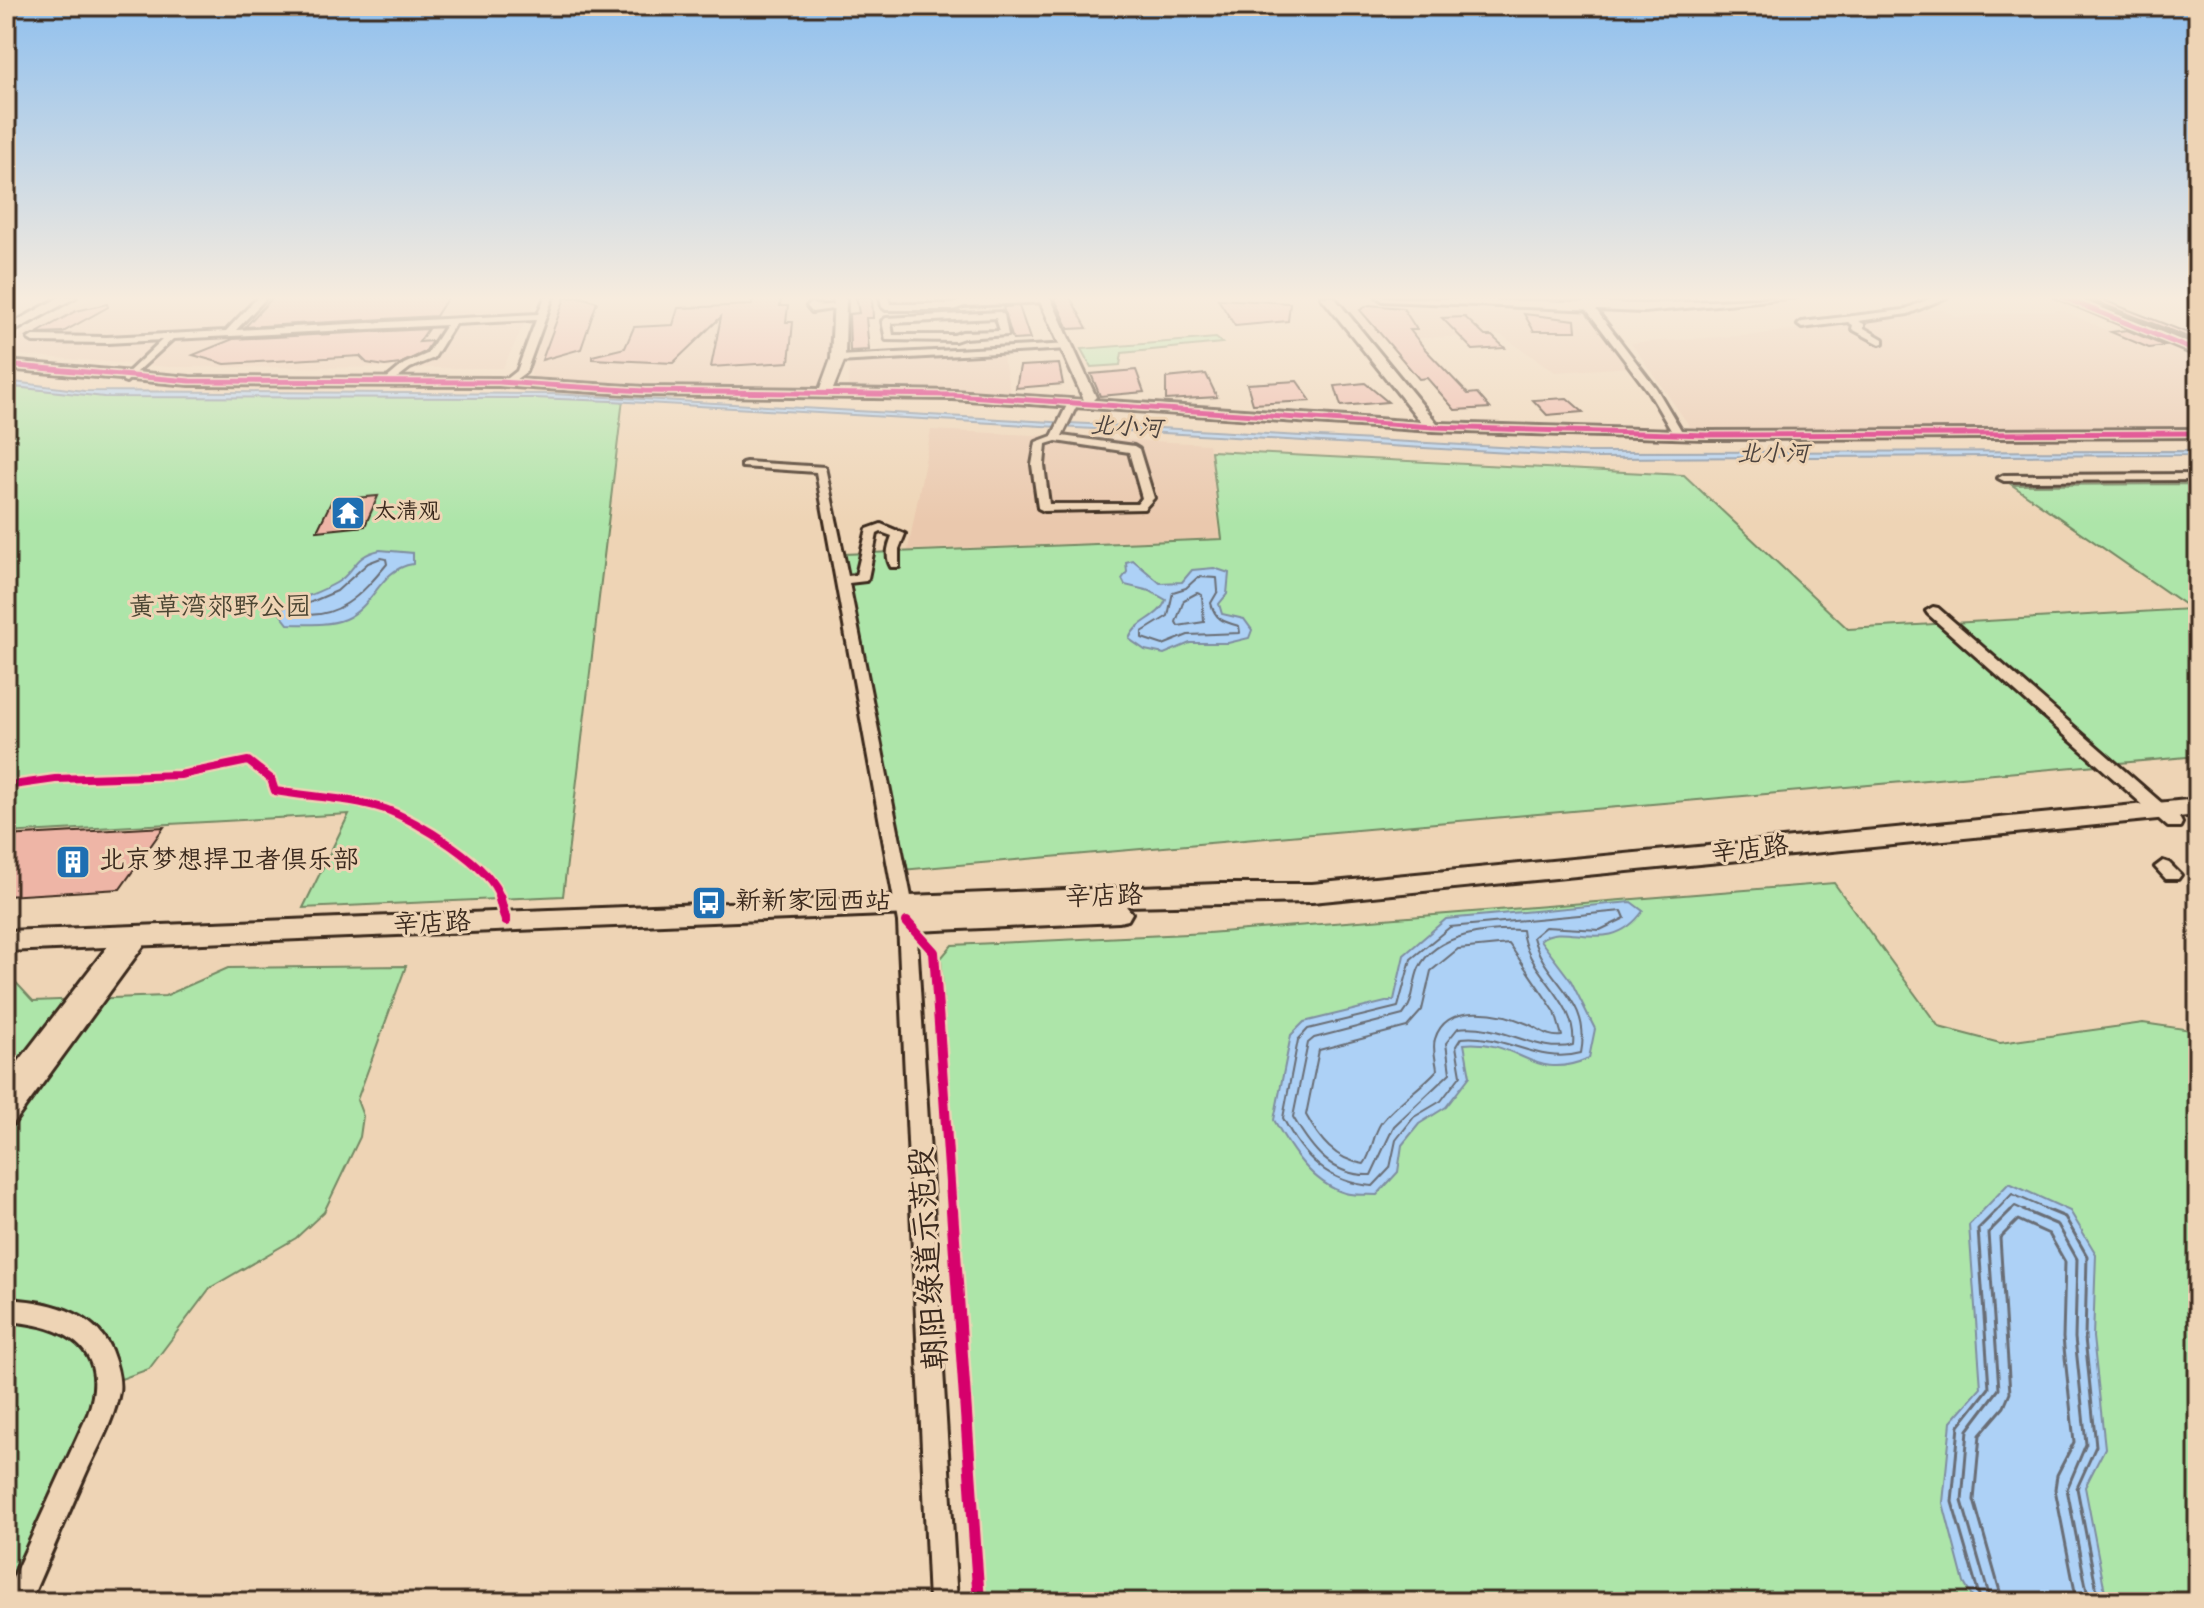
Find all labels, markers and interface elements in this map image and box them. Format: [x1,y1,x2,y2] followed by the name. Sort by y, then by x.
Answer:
[1089,410,1167,449] water label: 北小河
[1737,438,1813,473] water label: 北小河
[329,494,367,532] temple icon: 太清观
[374,497,440,529] place label: 太清观
[129,590,311,628] park label: 黄草湾郊野公园
[1709,828,1791,874] street label: 辛店路
[54,843,92,881] building icon: 北京梦想捍卫者俱乐部
[99,843,359,881] place label: 北京梦想捍卫者俱乐部
[1064,878,1144,918] street label: 辛店路
[690,884,728,922] bus stop icon: 新新家园西站
[735,884,891,922] place label: 新新家园西站
[392,904,472,946] street label: 辛店路
[900,1145,962,1371] street label: 朝阳绿道示范段

